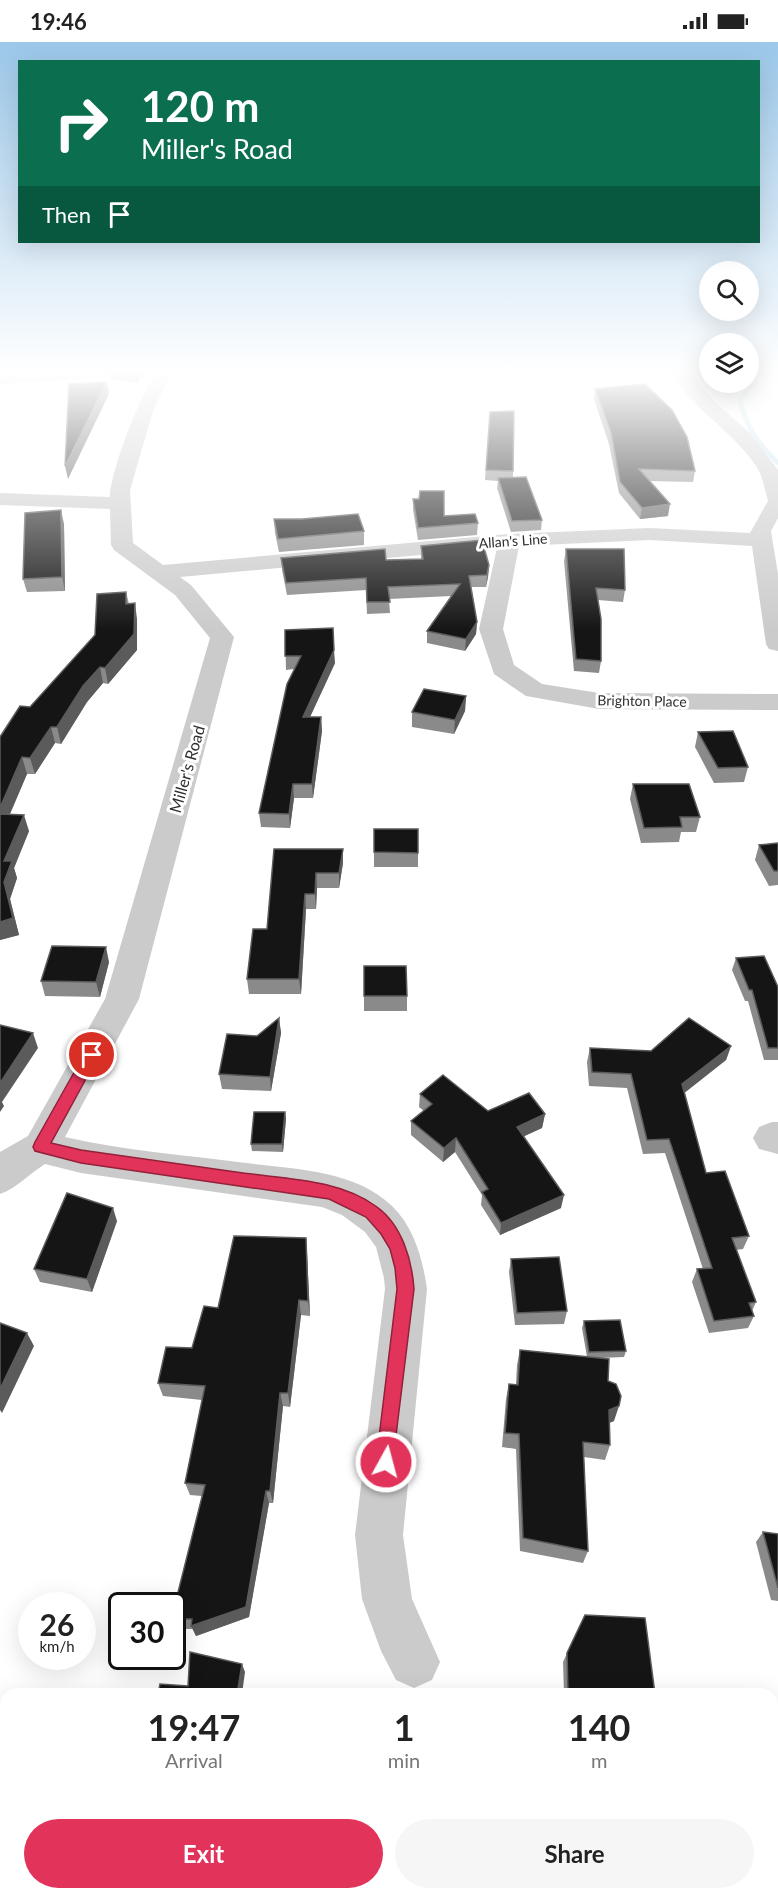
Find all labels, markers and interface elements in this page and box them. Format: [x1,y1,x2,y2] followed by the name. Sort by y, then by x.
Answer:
[30,8,87,35] text: 19:46
[141,81,259,131] text: 120 m
[42,84,120,162] icon: right
[141,132,293,165] text: Miller's Road
[103,198,136,231] icon: arrive
[42,201,91,228] text: Then
[699,261,759,393] map controls
[699,261,759,321] button: search
[699,333,759,393] button: layers
[478,530,548,551] street label: Allan's Line
[597,691,687,710] street label: Brighton Place
[165,723,208,815] street label: Miller's Road
[66,1029,117,1080] pin
[75,1038,108,1071] icon: arrive
[354,1430,418,1494] position arrow
[108,1592,186,1670] speed limit sign: 30
[40,1606,74,1642] text: 26
[39,1637,75,1655] text: km/h
[148,1705,240,1749] text: 19:47
[394,1705,415,1749] text: 1
[568,1705,630,1749] text: 140
[165,1748,223,1772] text: Arrival
[388,1748,420,1772] text: min
[591,1748,607,1772] text: m
[24,1819,383,1888] button: Exit
[395,1819,754,1888] button: Share

